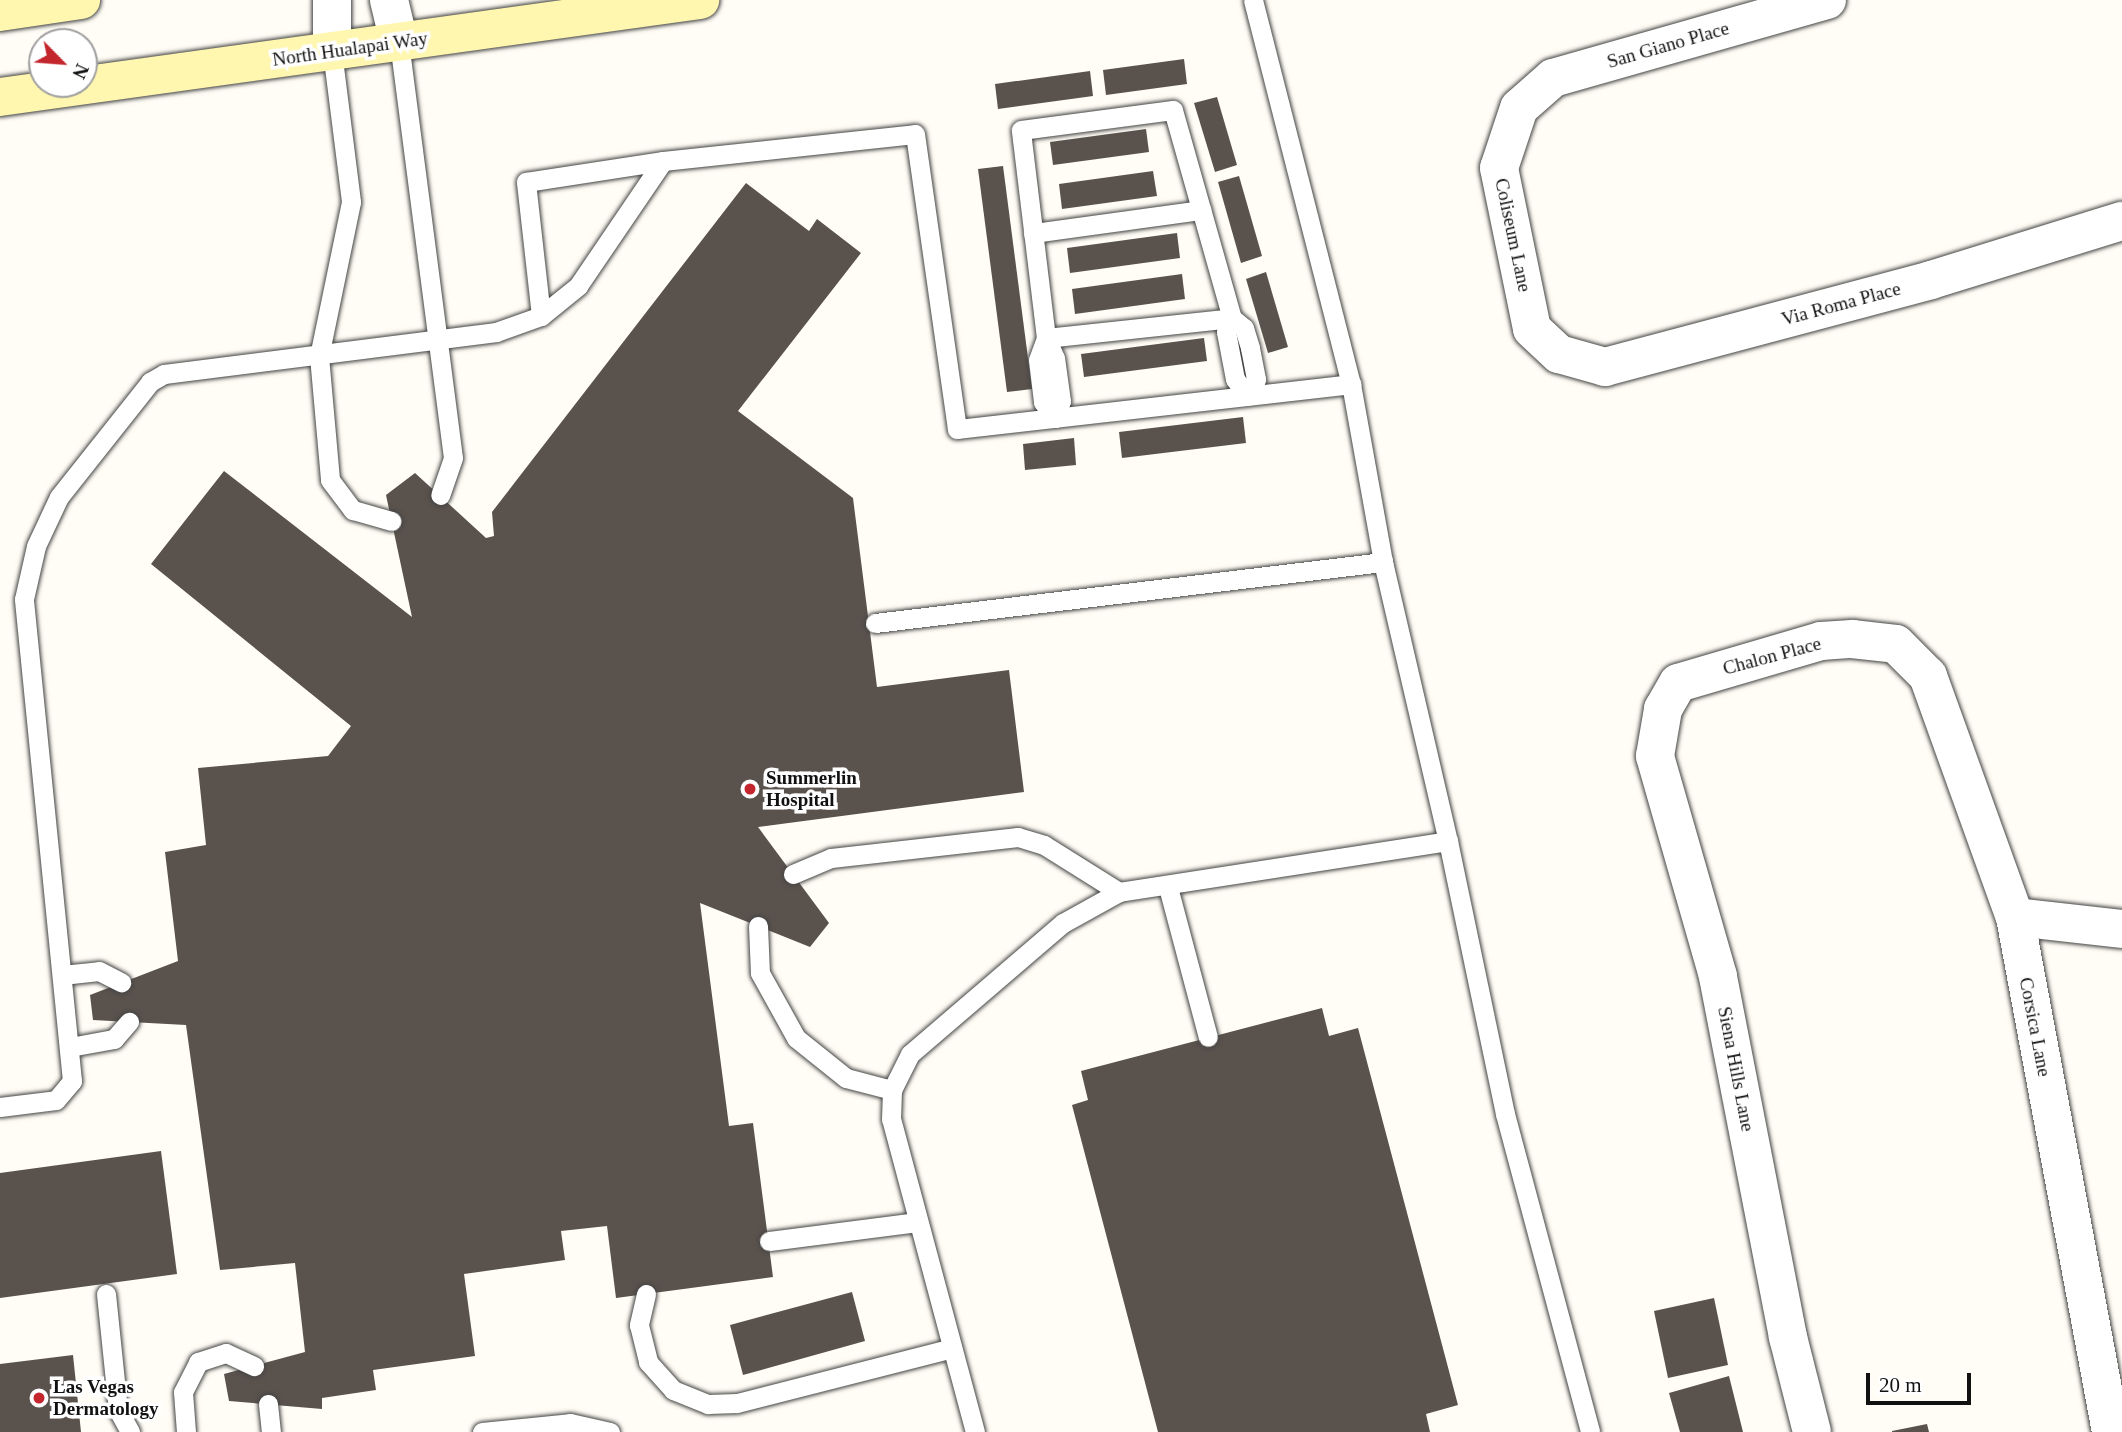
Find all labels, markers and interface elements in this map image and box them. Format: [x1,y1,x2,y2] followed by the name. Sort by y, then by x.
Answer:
[1605,17,1731,73] street label: San Giano Place
[271,27,429,71] street label: North Hualapai Way
[28,28,98,98] north arrow
[68,61,93,82] text: N
[1490,176,1536,294] street label: Coliseum Lane
[1779,277,1903,331] street label: Via Roma Place
[1720,632,1824,680] street label: Chalon Place
[766,767,857,811] place label: Summerlin Hospital
[740,779,760,799] marker: Summerlin Hospital
[2014,975,2056,1079] street label: Corsica Lane
[1713,1005,1759,1133] street label: Siena Hills Lane
[1870,1358,1975,1402] scale bar
[1879,1373,1922,1397] text: 20 m
[53,1376,159,1420] place label: Las Vegas Dermatology
[31,1390,47,1406] marker: Las Vegas Dermatology

